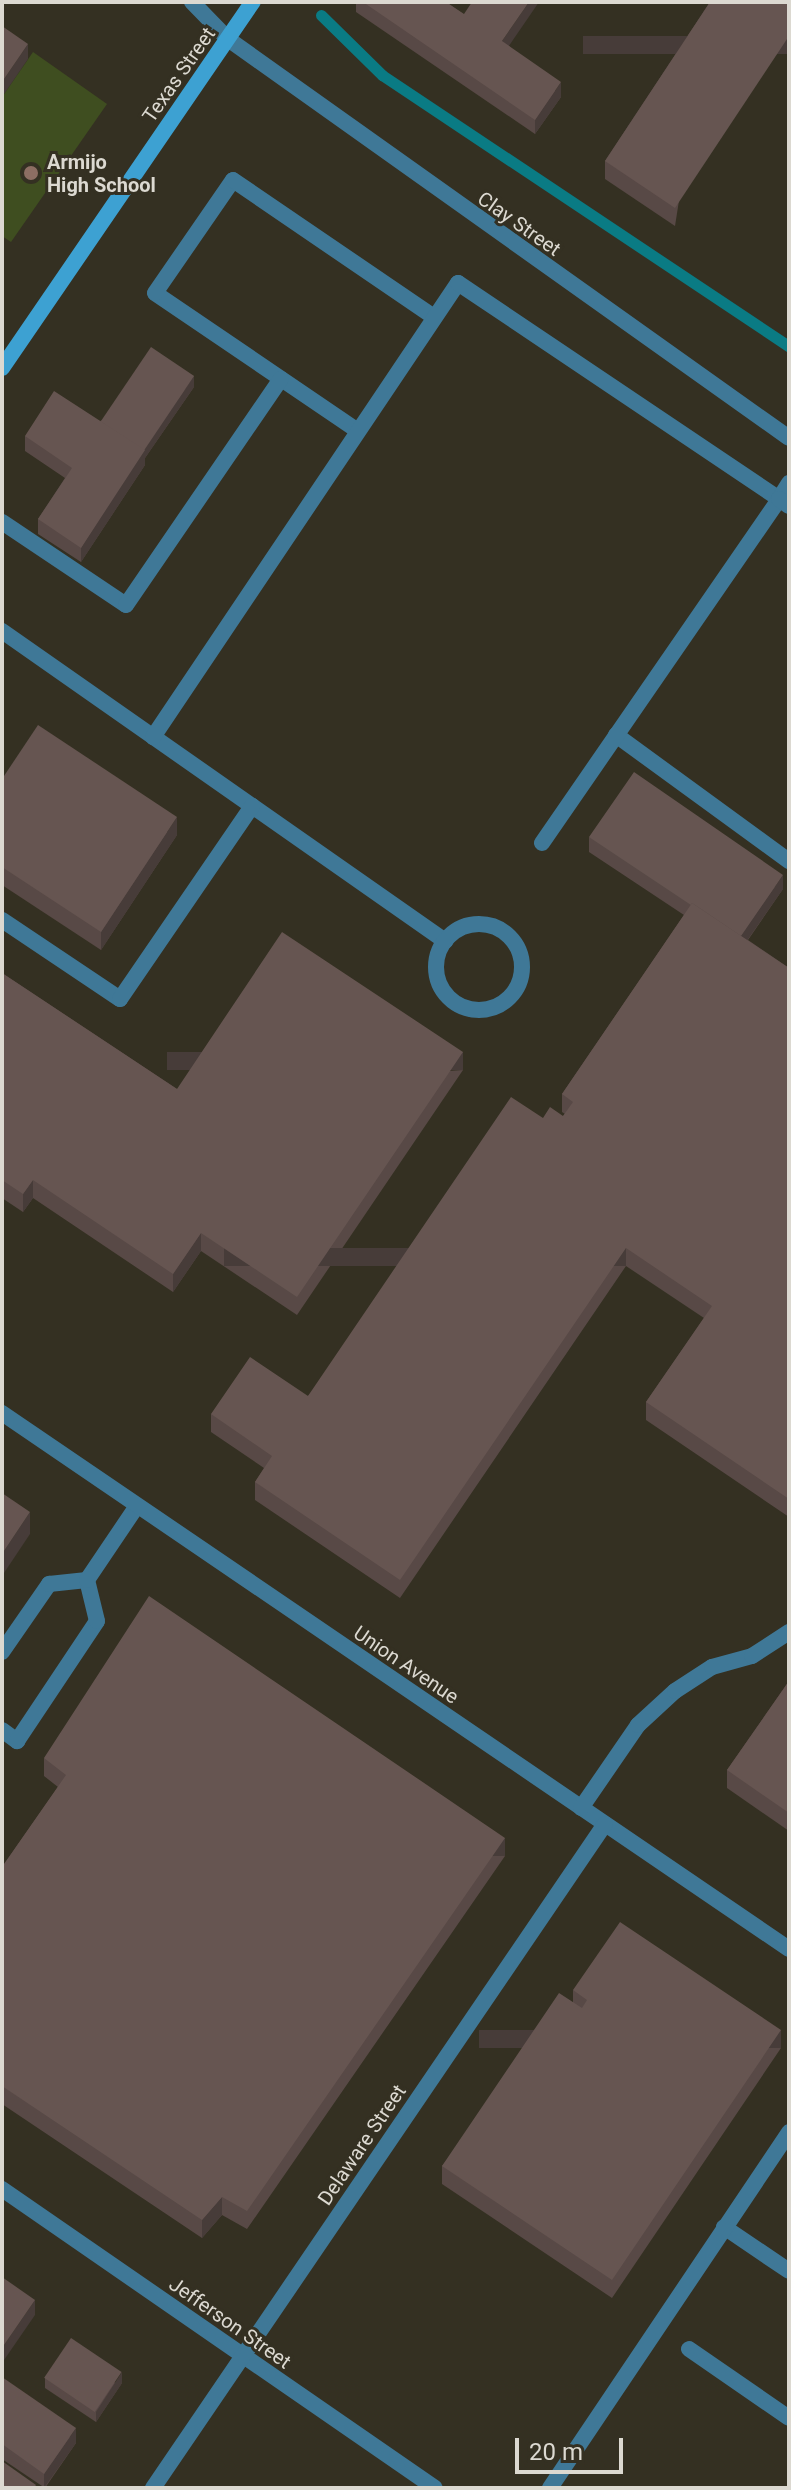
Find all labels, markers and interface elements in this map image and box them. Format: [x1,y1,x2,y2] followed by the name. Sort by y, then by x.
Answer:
[138,23,220,127] street label: Texas Street
[47,150,156,197] place label: Armijo High School
[22,164,40,182] marker: Armijo High School
[473,187,565,261] street label: Clay Street
[349,1621,463,1709] street label: Union Avenue
[313,2080,411,2210] street label: Delaware Street
[164,2272,296,2374] street label: Jefferson Street
[519,2422,627,2472] scale bar
[529,2438,583,2466] text: 20 m

